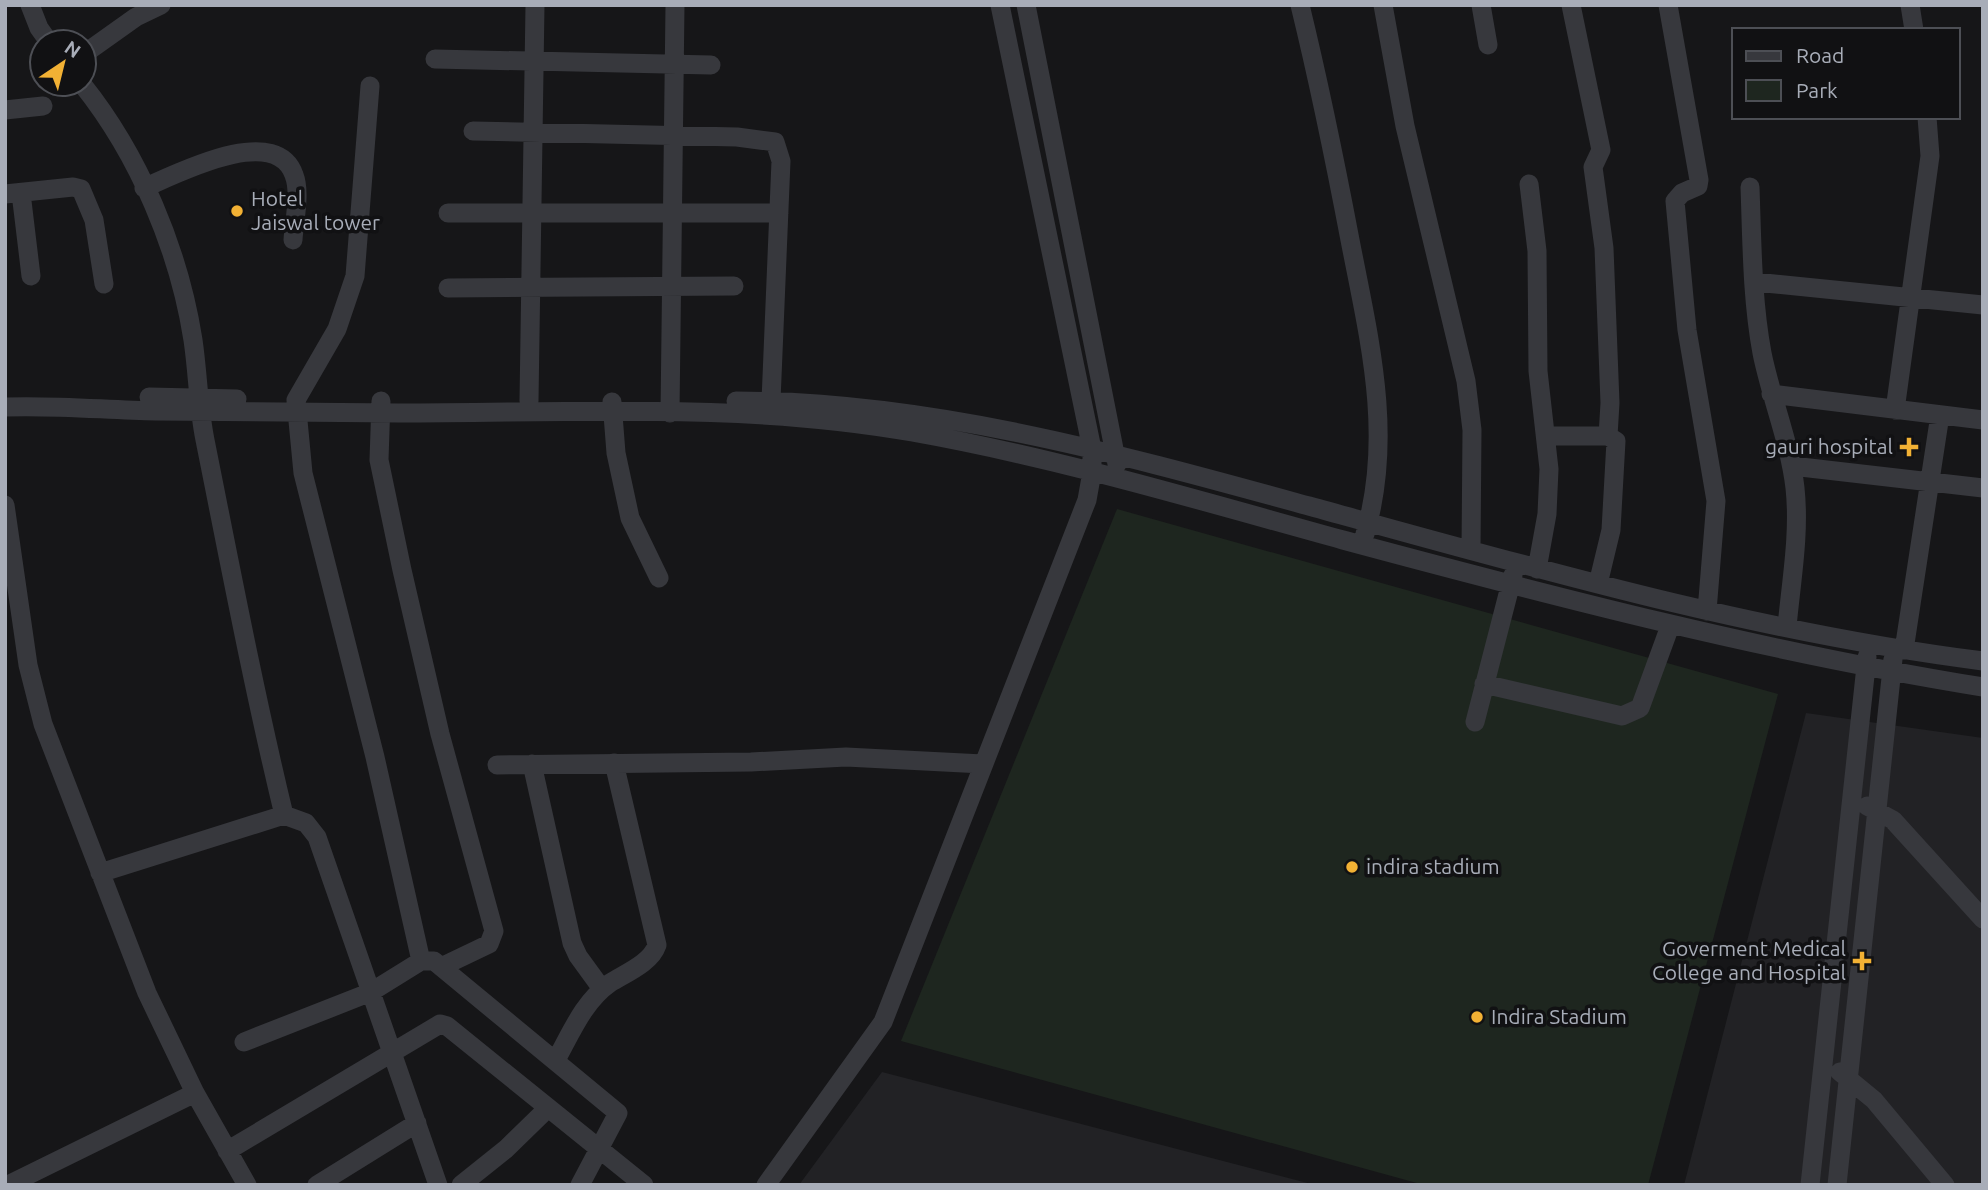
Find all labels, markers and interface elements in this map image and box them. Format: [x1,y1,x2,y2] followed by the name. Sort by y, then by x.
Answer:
[28,28,98,98] north arrow
[1732,28,1960,119] legend
[61,36,85,62] text: N
[1796,43,1844,67] text: Road
[1796,78,1838,102] text: Park
[251,186,380,234] place label: Hotel Jaiswal tower
[229,203,245,219] marker: Hotel Jaiswal tower
[1765,434,1893,458] place label: gauri hospital
[1899,437,1919,457] marker: gauri hospital
[1366,854,1500,878] place label: indira stadium
[1344,859,1360,875] marker: indira stadium
[1652,936,1846,984] place label: Goverment Medical College and Hospital
[1852,951,1872,971] marker: Goverment Medical College and Hospital
[1491,1004,1627,1028] place label: Indira Stadium
[1469,1009,1485,1025] marker: Indira Stadium

